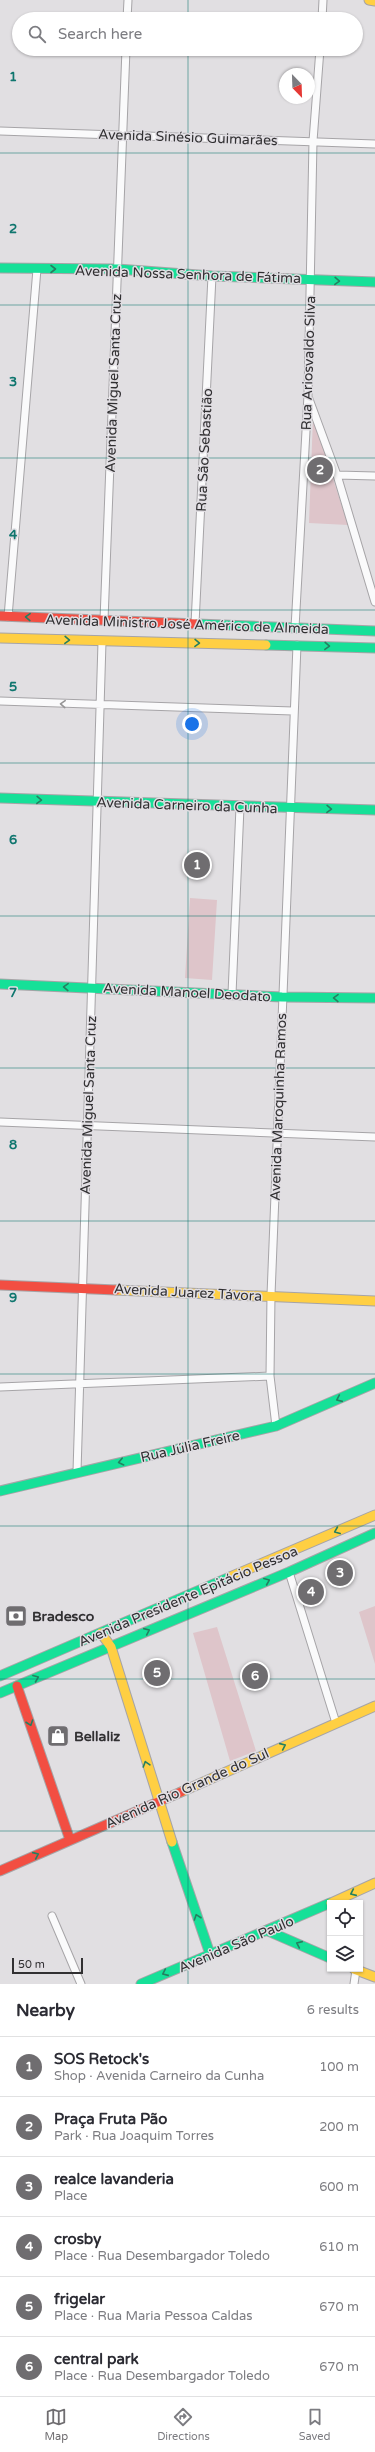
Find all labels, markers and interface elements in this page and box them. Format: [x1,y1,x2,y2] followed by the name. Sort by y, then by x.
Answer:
[12,12,363,56] search box
[26,23,48,45] icon: search
[58,25,142,43] text: Search here
[279,68,315,104] north arrow
[9,69,17,85] text: 1
[98,126,278,149] street label: Avenida Sinésio Guimarães
[9,221,17,237] text: 2
[75,262,301,287] street label: Avenida Nossa Senhora de Fátima
[50,265,56,273] one-way arrow
[334,276,340,285] one-way arrow
[102,293,125,473] street label: Avenida Miguel Santa Cruz
[298,295,319,431] street label: Rua Ariosvaldo Silva
[9,374,17,390] text: 3
[193,388,216,512] street label: Rua São Sebastião
[307,455,333,485] pin: 2
[9,527,18,543] text: 4
[45,611,329,638] street label: Avenida Ministro José Américo de Almeida
[25,613,31,622] one-way arrow
[64,636,70,645] one-way arrow
[194,639,200,647] one-way arrow
[324,642,330,650] one-way arrow
[9,679,17,695] text: 5
[60,700,66,708] one-way arrow
[182,714,202,734] your location
[96,794,278,817] street label: Avenida Carneiro da Cunha
[36,796,42,804] one-way arrow
[326,805,332,813] one-way arrow
[9,832,17,848] text: 6
[184,850,210,880] pin: 1
[103,980,271,1005] street label: Avenida Manoel Deodato
[63,982,69,991] one-way arrow
[9,985,17,1001] text: 7
[333,994,339,1002] one-way arrow
[267,1013,290,1201] street label: Avenida Maroquinha Ramos
[77,1015,100,1195] street label: Avenida Miguel Santa Cruz
[9,1137,17,1153] text: 8
[113,1280,262,1305] street label: Avenida Juarez Távora
[9,1290,17,1306] text: 9
[336,1394,344,1402] one-way arrow
[139,1427,241,1466] street label: Rua Júlia Freire
[118,1457,124,1465] one-way arrow
[334,1527,341,1535] one-way arrow
[76,1542,300,1650] street label: Avenida Presidente Epitácio Pessoa
[327,1558,353,1588] pin: 3
[298,1577,324,1607] pin: 4
[262,1578,270,1586] one-way arrow
[3,1603,29,1629] bank icon: Bradesco
[32,1608,95,1625] place label: Bradesco
[143,1628,150,1636] one-way arrow
[144,1658,170,1688] pin: 5
[242,1661,268,1691] pin: 6
[32,1675,39,1683] one-way arrow
[25,1719,33,1726] one-way arrow
[45,1723,71,1749] shop icon: Bellaliz
[74,1728,120,1745] place label: Bellaliz
[278,1743,286,1751] one-way arrow
[103,1745,272,1832] street label: Avenida Rio Grande do Sul
[142,1761,151,1768] one-way arrow
[31,1852,39,1860] one-way arrow
[349,1888,357,1896] one-way arrow
[327,1900,363,1972] map controls
[327,1900,363,1936] button: locate
[176,1912,296,1976] street label: Avenida São Paulo
[193,1914,202,1921] one-way arrow
[327,1936,363,1972] button: layers
[296,1941,303,1949] one-way arrow
[12,1956,83,1975] scale bar
[18,1958,45,1971] text: 50 m
[162,1969,169,1977] one-way arrow
[16,2000,75,2021] text: Nearby
[307,2002,359,2018] text: 6 results
[54,2050,149,2068] text: SOS Retock's
[25,2059,33,2075] text: 1
[319,2059,359,2075] text: 100 m
[54,2068,264,2084] text: Shop · Avenida Carneiro da Cunha
[54,2110,167,2128] text: Praça Fruta Pão
[25,2119,33,2135] text: 2
[319,2119,359,2135] text: 200 m
[54,2128,214,2144] text: Park · Rua Joaquim Torres
[54,2170,174,2188] text: realce lavanderia
[25,2179,33,2195] text: 3
[319,2179,359,2195] text: 600 m
[54,2188,87,2204] text: Place
[54,2230,101,2248] text: crosby
[25,2239,33,2255] text: 4
[319,2239,359,2255] text: 610 m
[54,2248,270,2264] text: Place · Rua Desembargador Toledo
[54,2290,105,2308] text: frigelar
[25,2299,33,2315] text: 5
[319,2299,359,2315] text: 670 m
[54,2308,253,2324] text: Place · Rua Maria Pessoa Caldas
[54,2350,139,2368] text: central park
[25,2359,33,2375] text: 6
[319,2359,359,2375] text: 670 m
[54,2368,270,2384] text: Place · Rua Desembargador Toledo
[44,2406,68,2443] tab: Map
[157,2406,210,2443] tab: Directions
[299,2406,331,2443] tab: Saved

